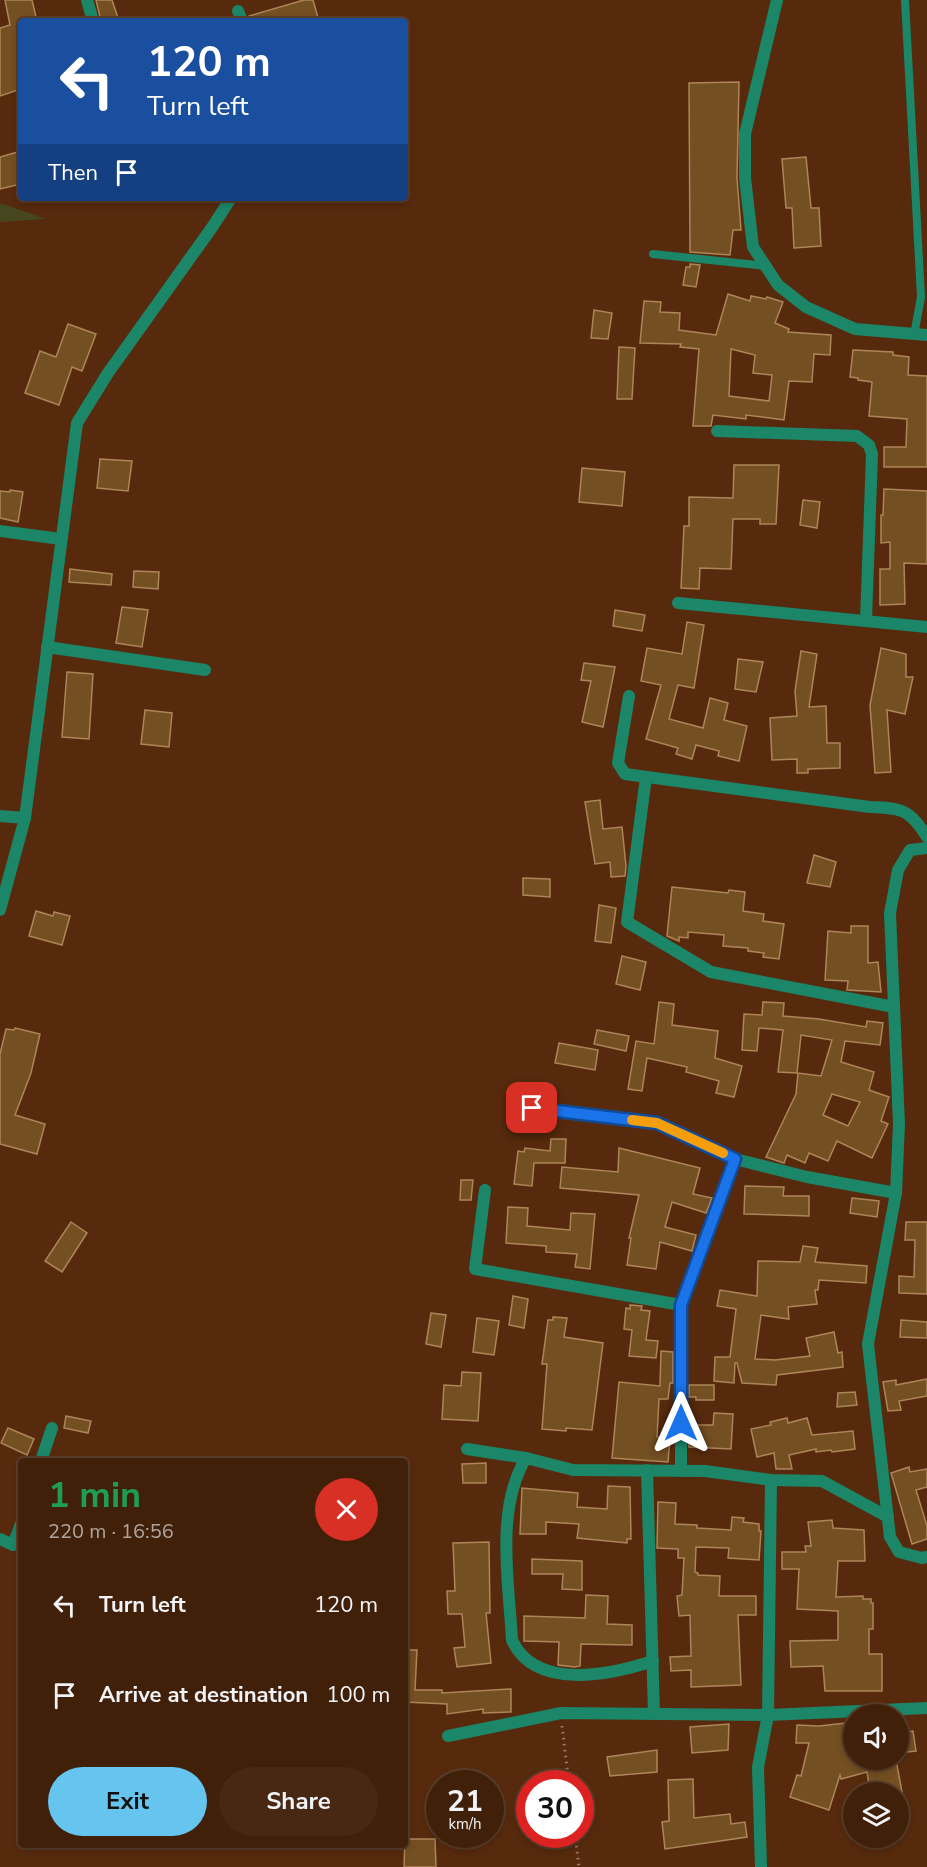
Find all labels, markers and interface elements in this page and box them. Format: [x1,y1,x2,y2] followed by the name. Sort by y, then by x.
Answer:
[147,34,271,91] text: 120 m
[48,42,126,120] icon: left
[147,88,248,125] text: Turn left
[110,156,143,189] icon: arrive
[48,158,98,188] text: Then
[506,1082,557,1133] pin
[515,1091,548,1124] icon: arrive
[649,1391,713,1455] position arrow
[48,1471,141,1520] text: 1 min
[315,1478,378,1541] button: close
[48,1518,174,1545] text: 220 m · 16:56
[48,1589,81,1622] icon: left
[99,1590,186,1620] text: Turn left
[314,1590,378,1620] text: 120 m
[48,1679,81,1712] icon: arrive
[99,1680,308,1710] text: Arrive at destination
[326,1680,390,1710] text: 100 m
[843,1704,909,1848] map controls
[843,1704,909,1770] button: sound
[48,1767,207,1836] button: Exit
[219,1767,378,1836] button: Share
[516,1770,594,1848] speed limit sign: 30
[447,1781,483,1822] text: 21
[843,1782,909,1848] button: layers
[448,1814,482,1834] text: km/h

